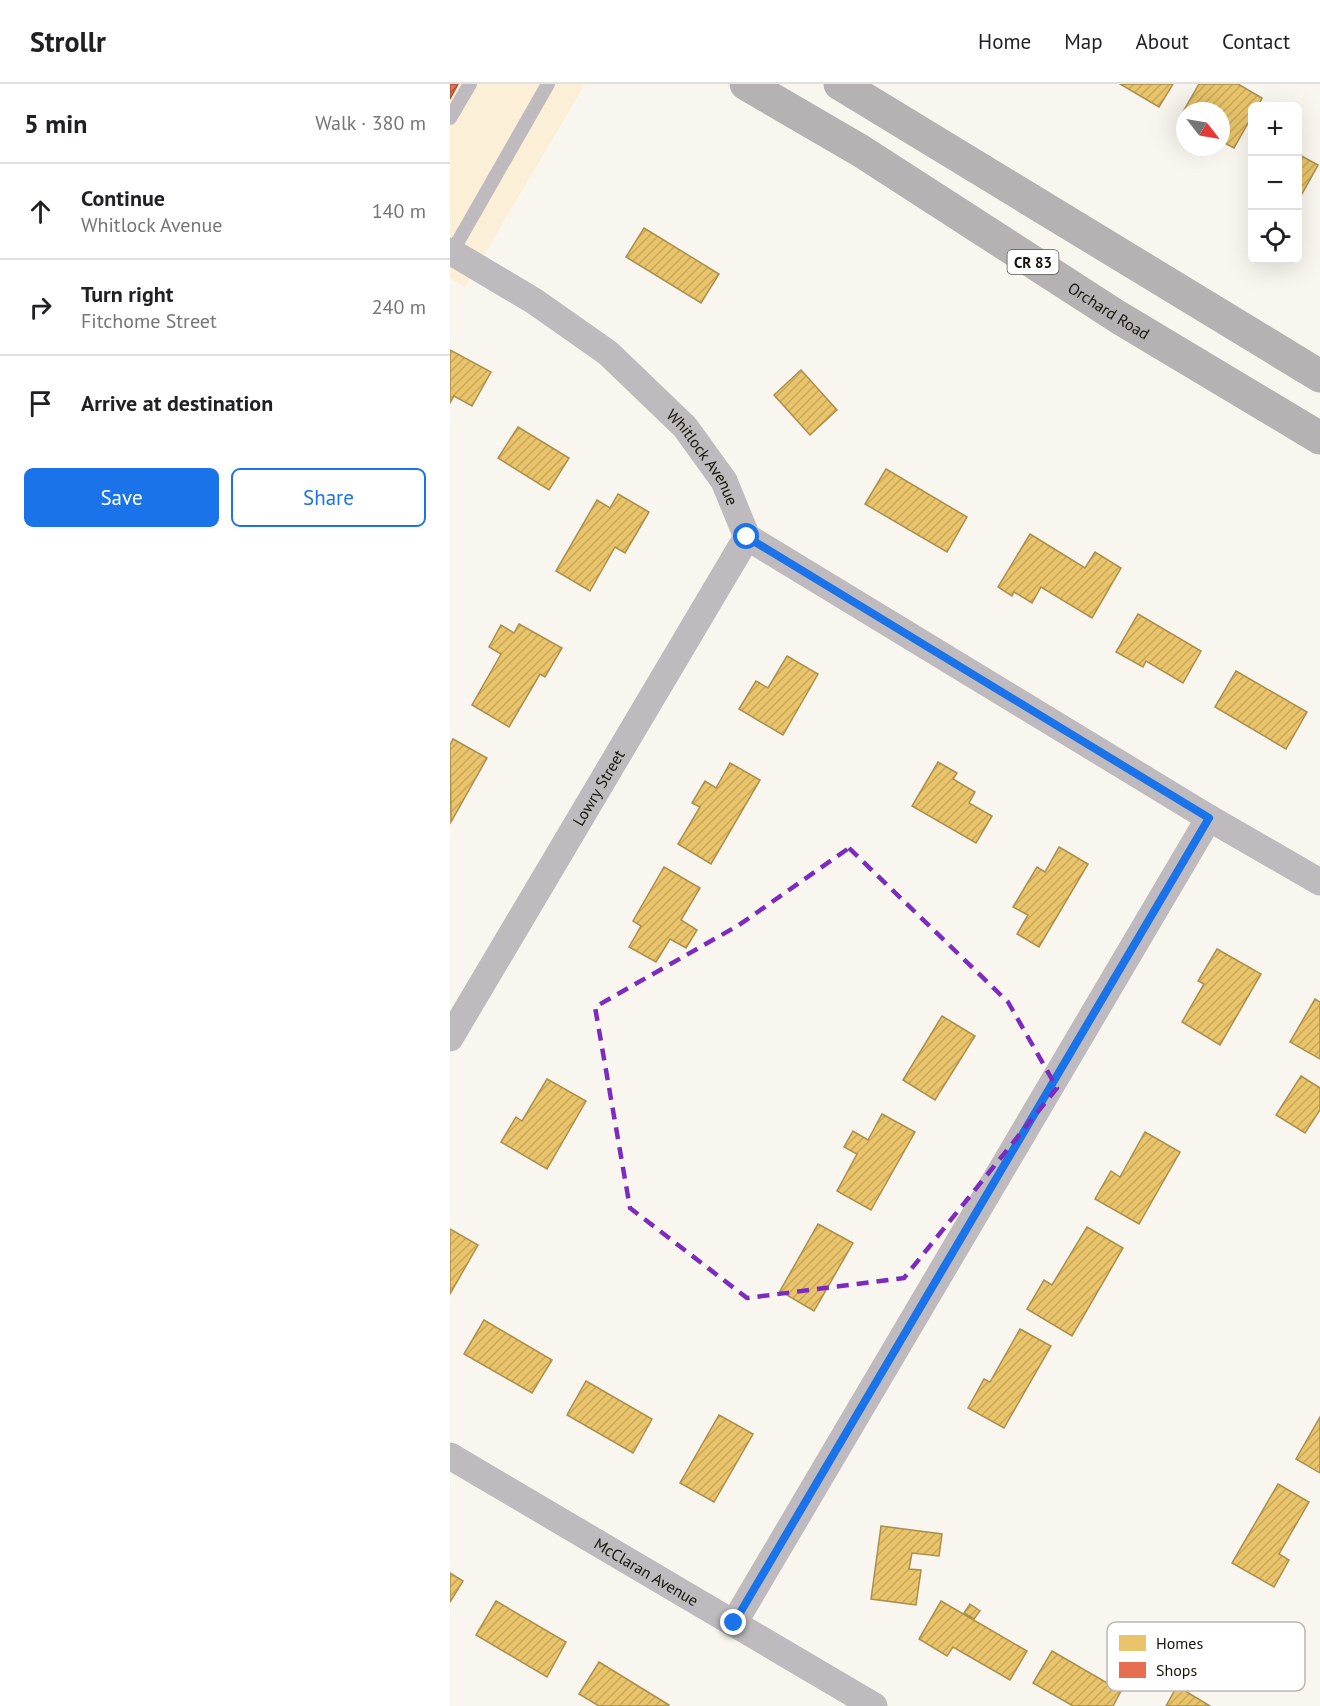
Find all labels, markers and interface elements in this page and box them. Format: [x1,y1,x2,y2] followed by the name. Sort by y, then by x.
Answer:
[30,23,106,60] text: Strollr
[978,28,1031,55] text: Home
[1064,28,1103,55] text: Map
[1136,28,1189,55] text: About
[1222,28,1290,55] text: Contact
[1176,102,1230,156] north arrow
[1248,102,1302,264] map controls
[1248,102,1302,156] button: +
[24,107,87,140] text: 5 min
[315,110,426,136] text: Walk · 380 m
[1248,156,1302,210] button: −
[81,184,165,212] text: Continue
[24,195,57,228] icon: ahead
[372,198,426,224] text: 140 m
[1248,210,1302,264] button: locate
[81,212,222,238] text: Whitlock Avenue
[1008,250,1058,274] road number: CR 83
[1064,277,1153,344] street label: Orchard Road
[81,280,173,308] text: Turn right
[24,291,57,324] icon: right
[372,294,426,320] text: 240 m
[81,308,217,334] text: Fitchome Street
[24,387,57,420] icon: arrive
[81,389,273,417] text: Arrive at destination
[662,405,743,508] street label: Whitlock Avenue
[24,468,219,527] button: Save
[231,468,426,527] button: Share
[733,523,759,549] route start
[568,746,629,829] street label: Lowry Street
[591,1533,702,1610] street label: McClaran Avenue
[720,1609,746,1635] route end
[1107,1622,1305,1691] legend
[1156,1633,1203,1653] text: Homes
[1156,1660,1197,1680] text: Shops

